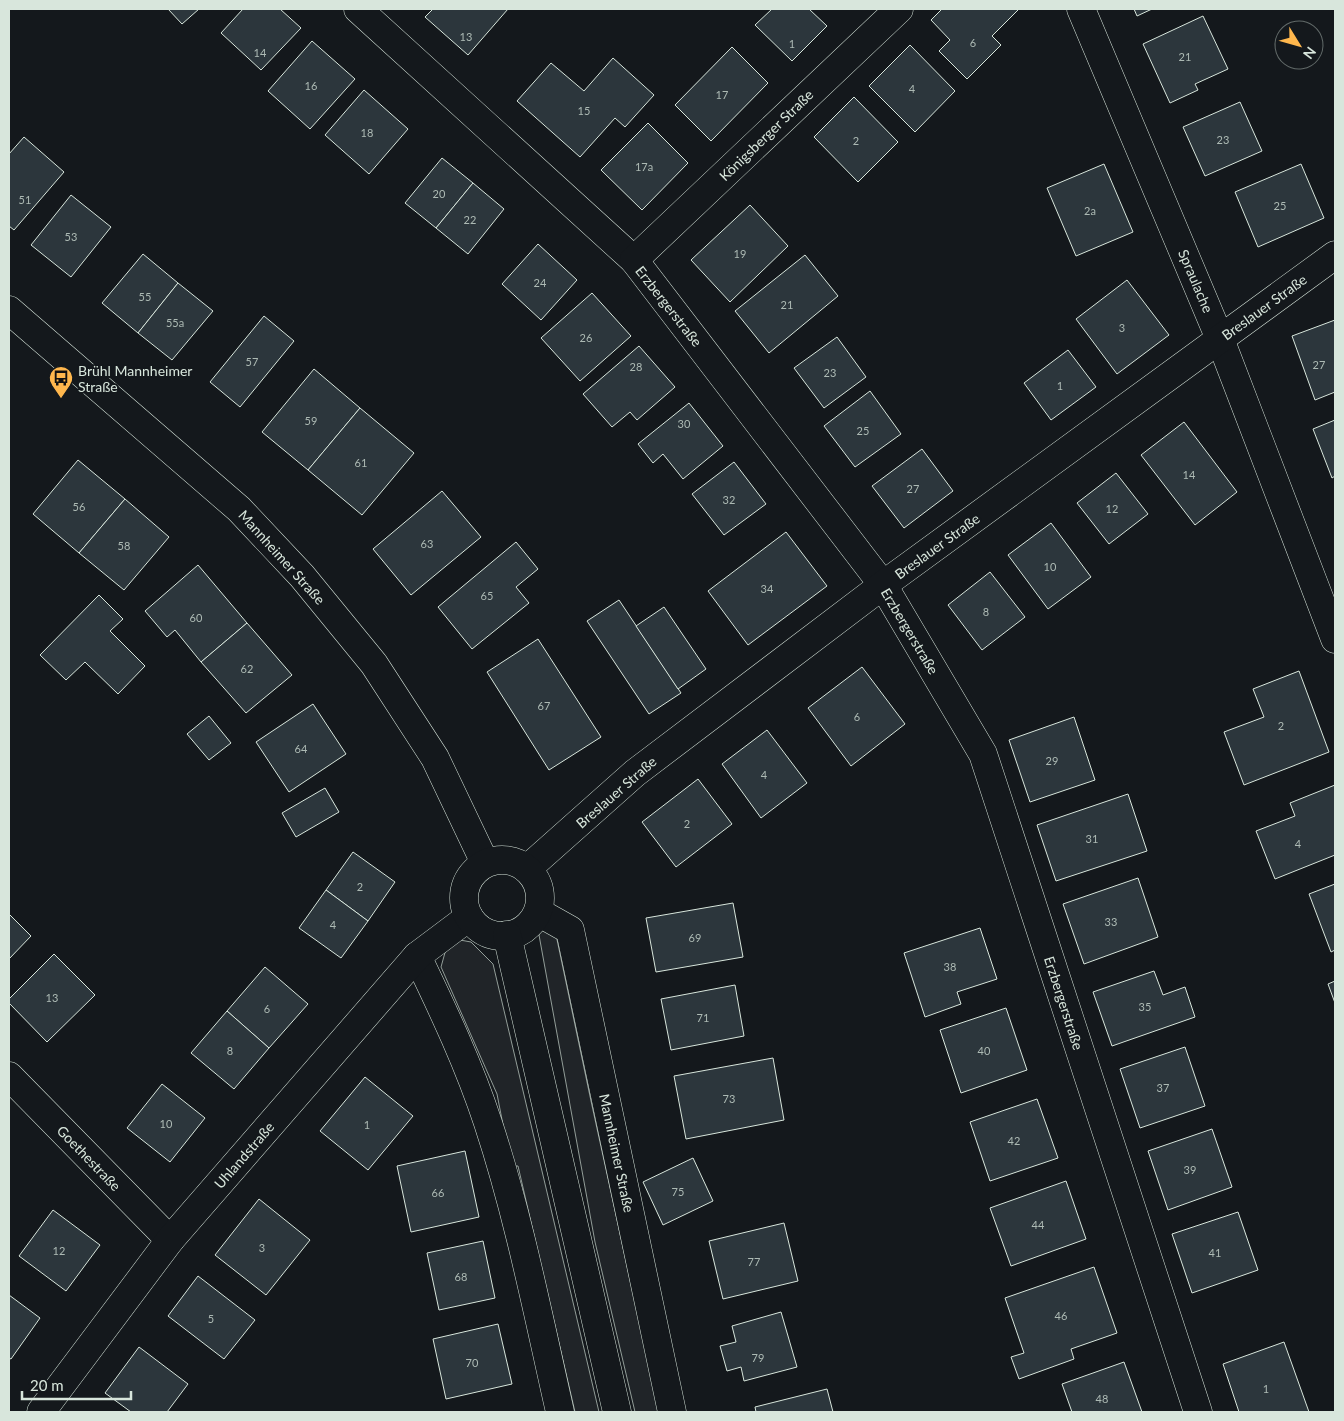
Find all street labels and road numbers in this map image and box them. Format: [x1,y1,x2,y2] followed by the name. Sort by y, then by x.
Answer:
[715,86,817,184] street label: Königsberger Straße
[1175,247,1217,315] street label: Spraulache
[632,262,706,350] street label: Erzbergerstraße
[1218,271,1310,343] street label: Breslauer Straße
[235,506,329,608] street label: Mannheimer Straße
[891,510,983,582] street label: Breslauer Straße
[878,585,942,677] street label: Erzbergerstraße
[572,753,660,831] street label: Breslauer Straße
[1041,954,1087,1052] street label: Erzbergerstraße
[596,1092,638,1214] street label: Mannheimer Straße
[211,1118,277,1192] street label: Uhlandstraße
[54,1122,124,1194] street label: Goethestraße

